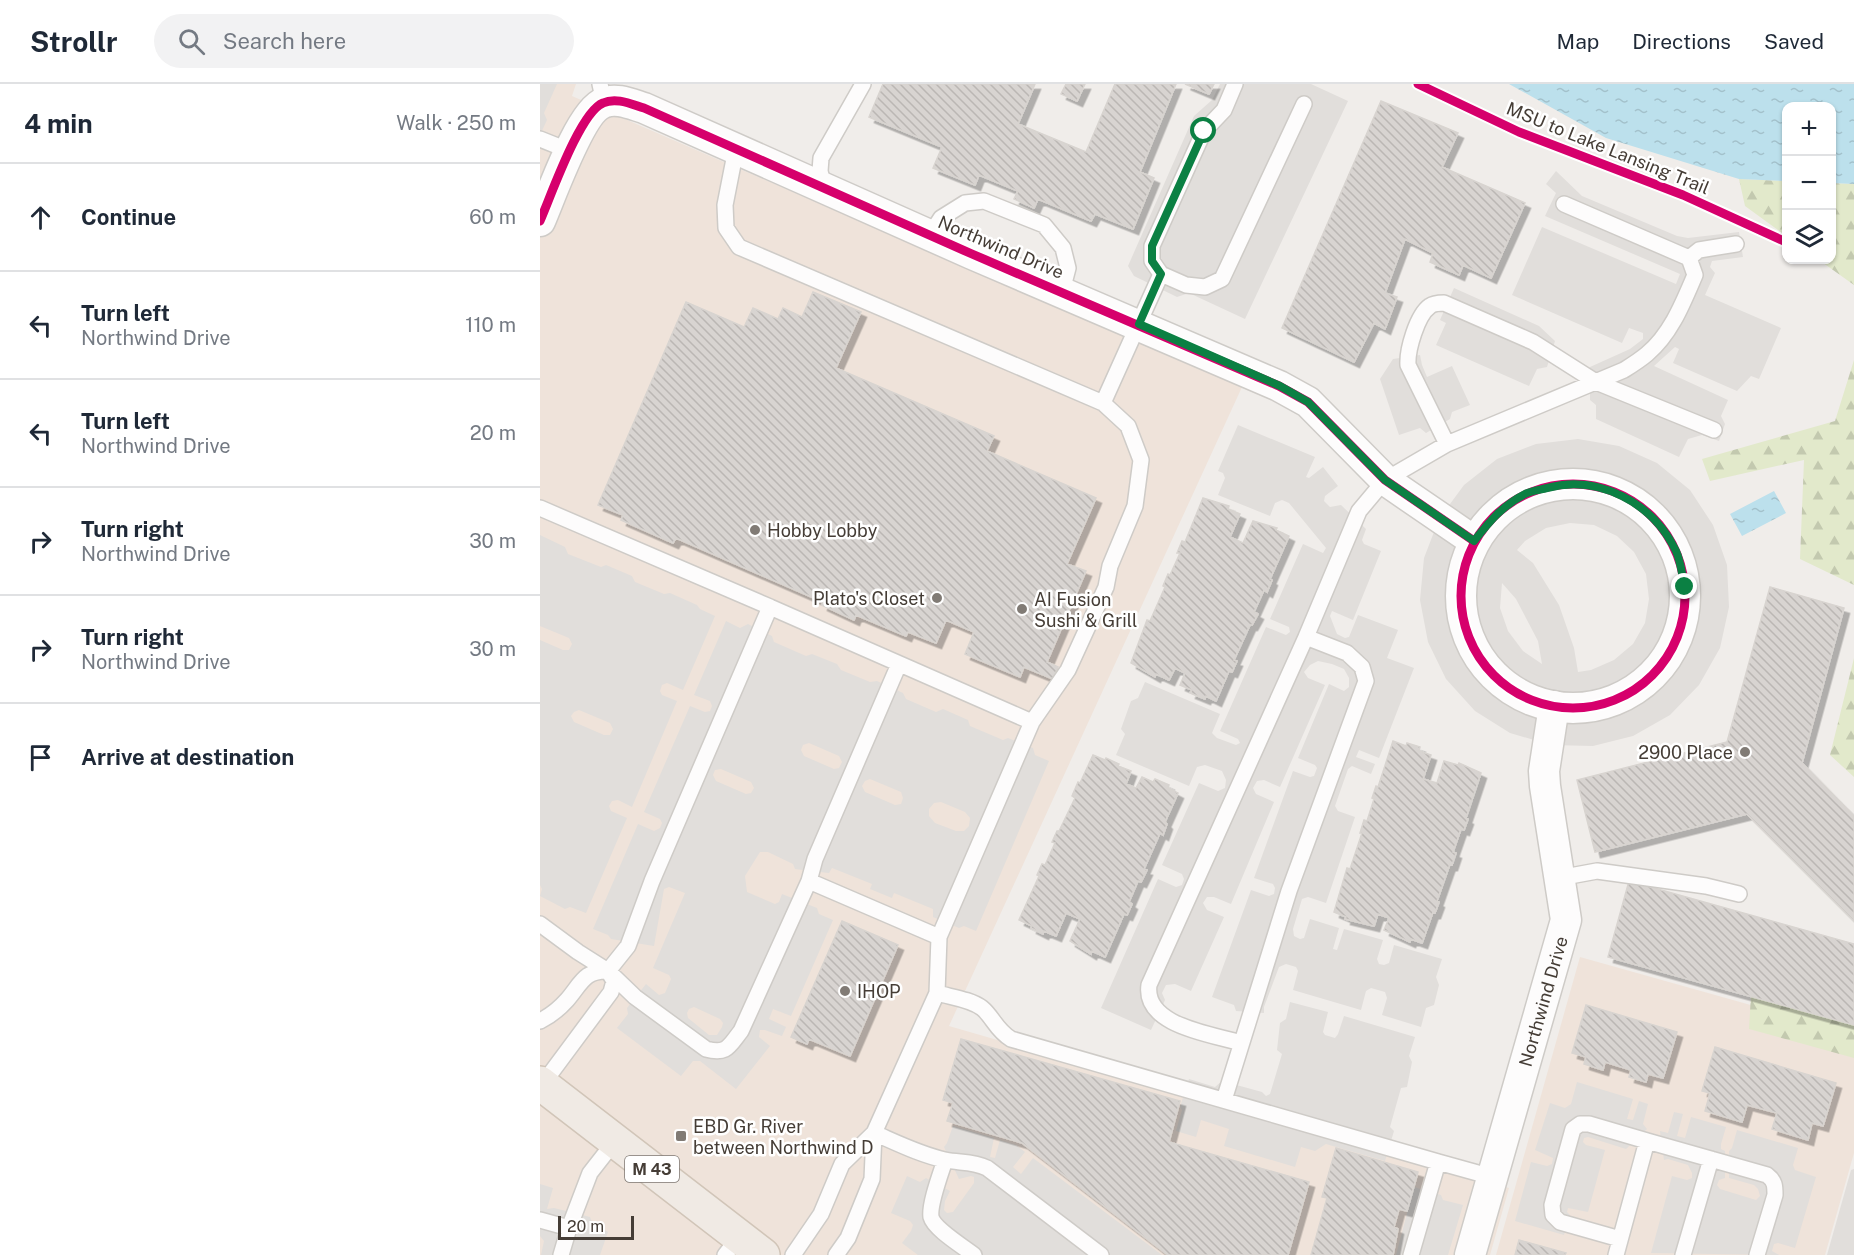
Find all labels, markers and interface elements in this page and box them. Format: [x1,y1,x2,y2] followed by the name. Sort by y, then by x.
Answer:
[154,14,574,68] search box
[30,25,118,58] text: Strollr
[175,25,208,58] icon: search
[223,28,346,54] text: Search here
[1557,29,1599,54] text: Map
[1632,29,1731,54] text: Directions
[1764,29,1824,54] text: Saved
[1503,98,1713,198] street label: MSU to Lake Lansing Trail
[1782,102,1836,264] map controls
[1782,102,1836,156] button: +
[24,108,93,139] text: 4 min
[396,111,516,135] text: Walk · 250 m
[1190,117,1216,143] route start
[1782,156,1836,210] button: −
[24,201,57,234] icon: ahead
[81,204,176,230] text: Continue
[469,205,516,229] text: 60 m
[1782,210,1836,264] button: layers
[935,211,1067,283] street label: Northwind Drive
[81,300,170,326] text: Turn left
[24,309,57,342] icon: left
[465,313,516,337] text: 110 m
[81,326,231,350] text: Northwind Drive
[81,408,170,434] text: Turn left
[24,417,57,450] icon: left
[470,421,516,445] text: 20 m
[81,434,231,458] text: Northwind Drive
[81,516,184,542] text: Turn right
[767,520,878,541] place label: Hobby Lobby
[748,523,762,537] marker: Hobby Lobby
[24,525,57,558] icon: right
[469,529,516,553] text: 30 m
[81,542,231,566] text: Northwind Drive
[1671,573,1697,599] route end
[813,588,925,609] place label: Plato's Closet
[1034,589,1137,631] place label: AI Fusion Sushi & Grill
[930,591,944,605] marker: Plato's Closet
[1015,602,1029,616] marker: AI Fusion Sushi & Grill
[81,624,184,650] text: Turn right
[24,633,57,666] icon: right
[469,637,516,661] text: 30 m
[81,650,231,674] text: Northwind Drive
[24,741,57,774] icon: arrive
[1638,742,1733,763] place label: 2900 Place
[81,744,294,770] text: Arrive at destination
[1738,745,1752,759] marker: 2900 Place
[1514,934,1571,1069] street label: Northwind Drive
[857,981,901,1002] place label: IHOP
[838,984,852,998] marker: IHOP
[693,1116,874,1158] place label: EBD Gr. River between Northwind D
[674,1129,688,1143] marker: EBD Gr. River between Northwind D
[625,1156,679,1182] road number: M 43
[558,1213,634,1240] scale bar
[567,1217,604,1236] text: 20 m

